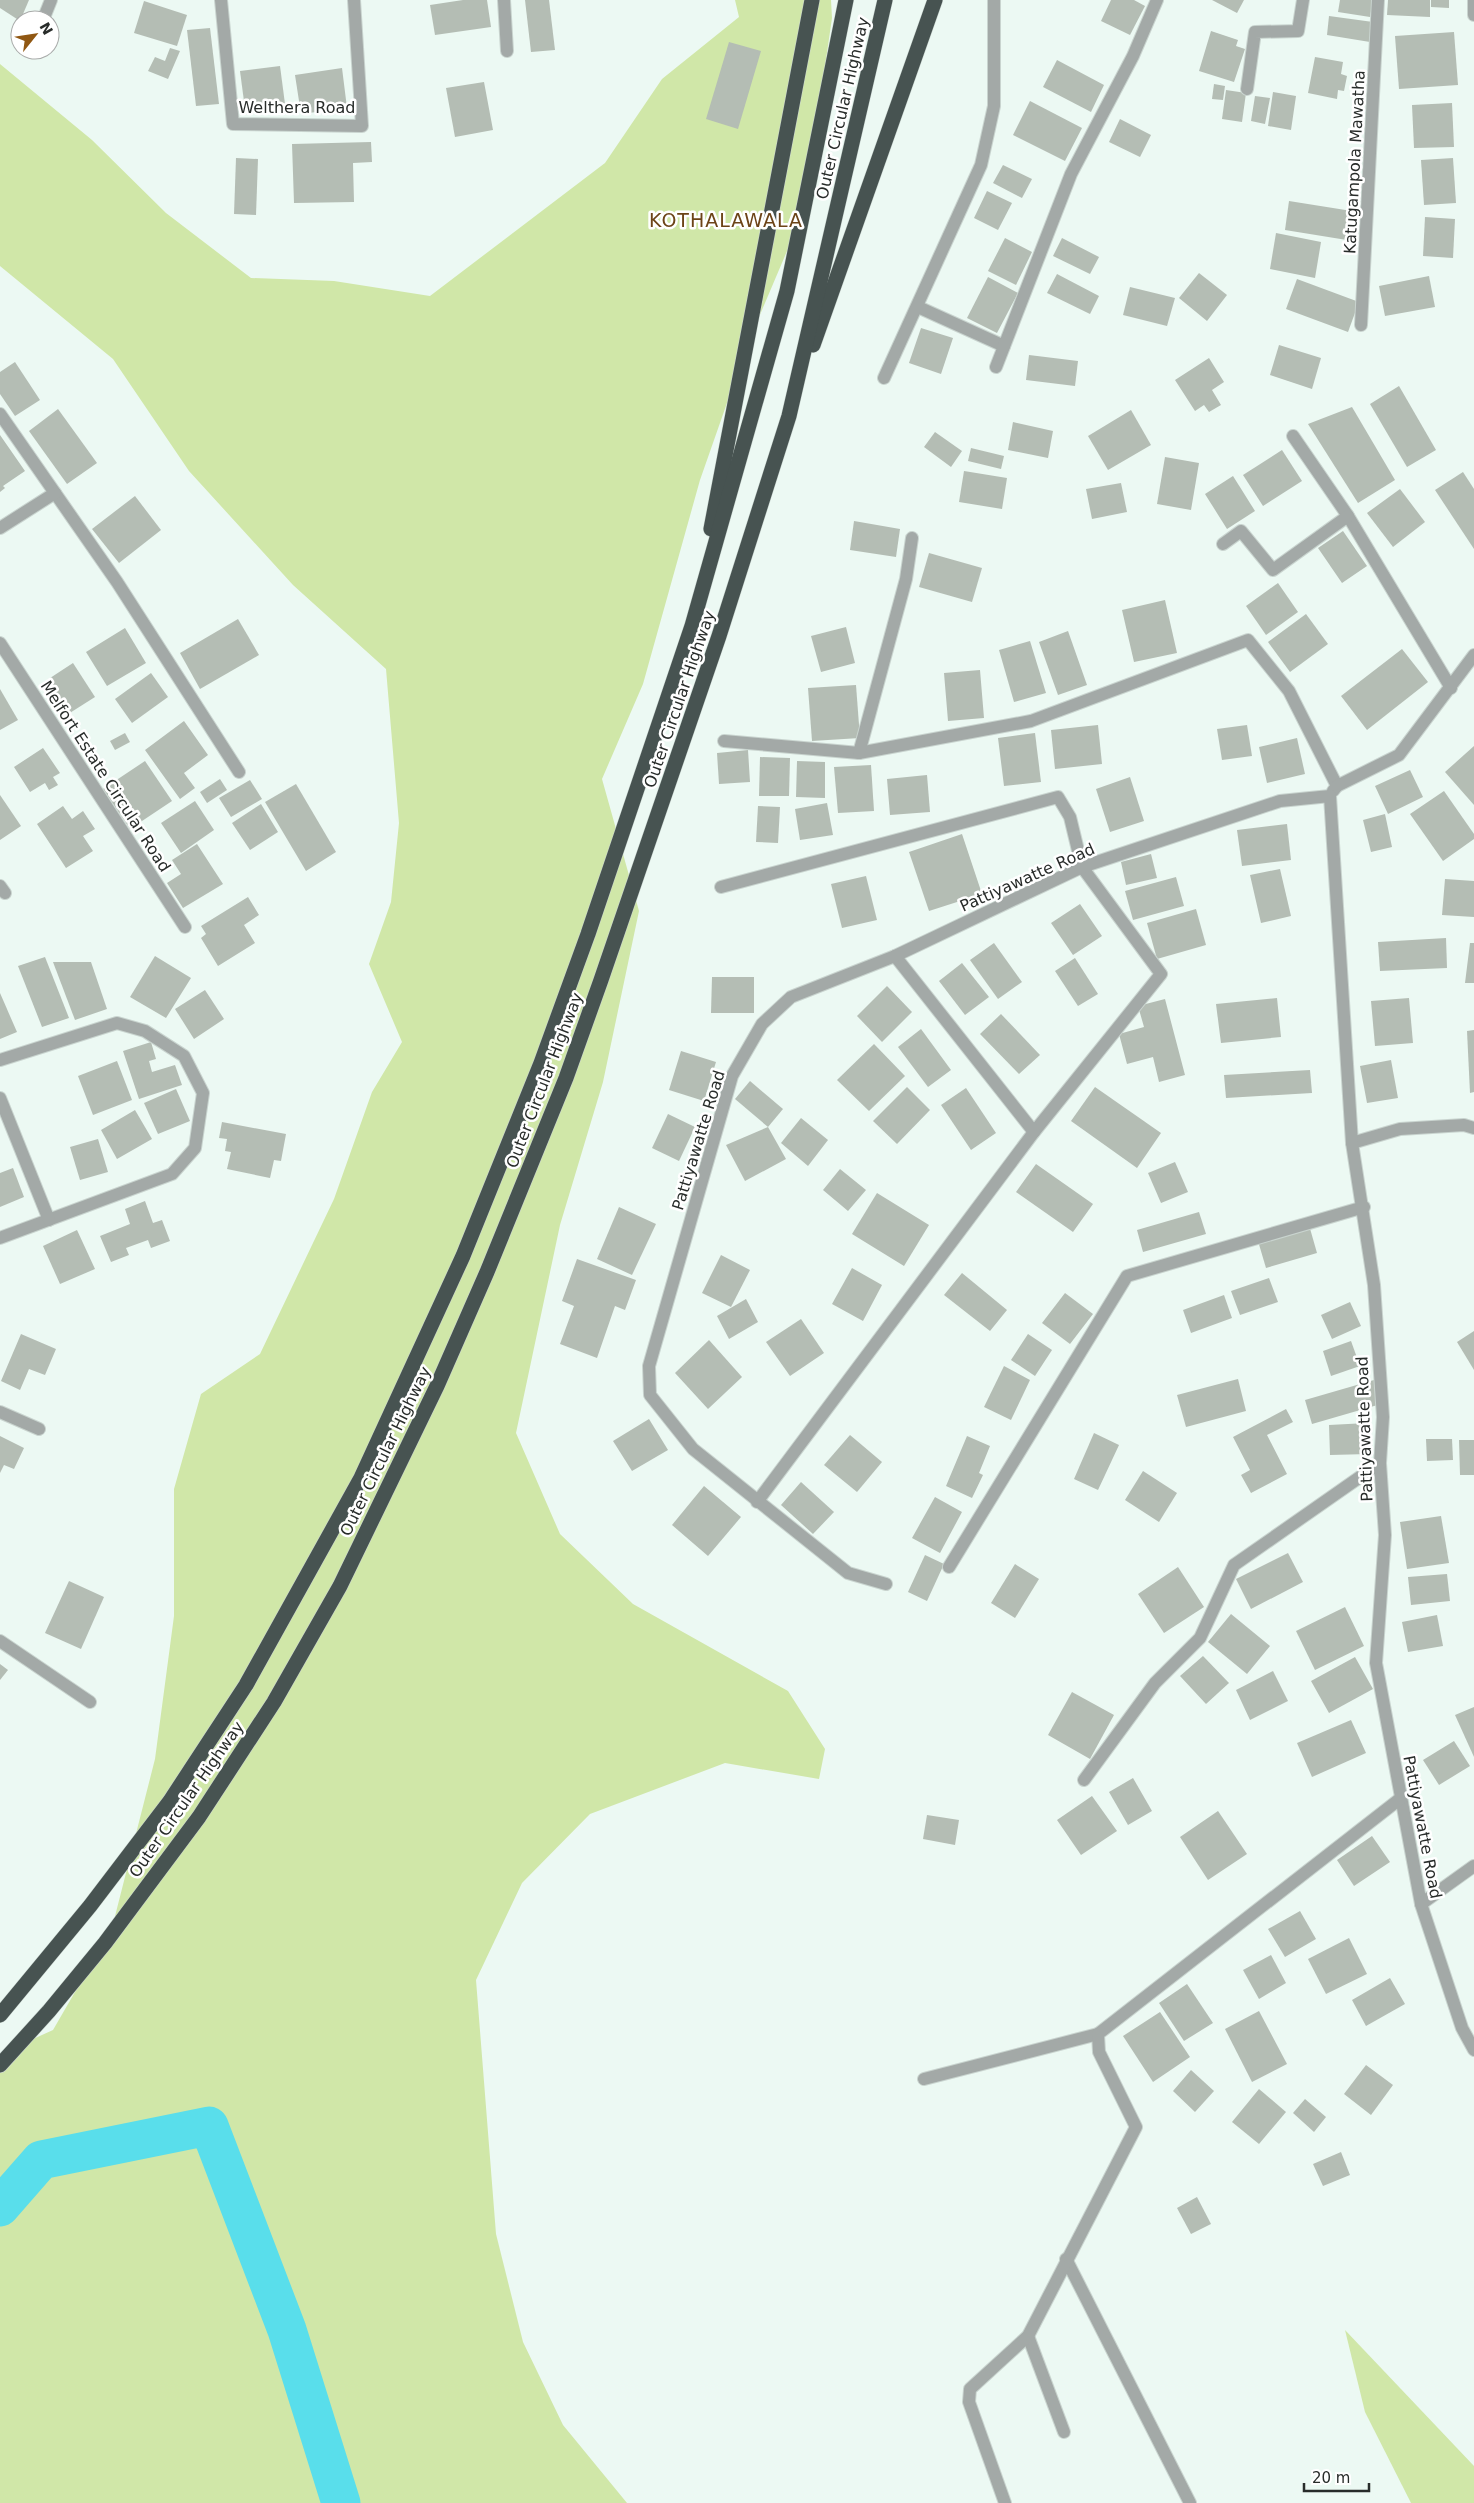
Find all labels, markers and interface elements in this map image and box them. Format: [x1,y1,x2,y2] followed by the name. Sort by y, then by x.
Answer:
[10,10,60,60] north arrow
[812,15,873,201] street label: Outer Circular Highway
[36,19,56,38] text: N
[1340,70,1369,254] street label: Katugampola Mawatha
[238,98,356,117] street label: Welthera Road
[649,209,803,231] district label: KOTHALAWALA
[640,608,719,790] street label: Outer Circular Highway
[37,677,175,875] street label: Melfort Estate Circular Road
[957,839,1098,916] street label: Pattiyawatte Road
[502,990,587,1171] street label: Outer Circular Highway
[668,1068,729,1213] street label: Pattiyawatte Road
[1352,1356,1377,1502] street label: Pattiyawatte Road
[336,1363,435,1539] street label: Outer Circular Highway
[125,1718,248,1881] street label: Outer Circular Highway
[1399,1754,1446,1900] street label: Pattiyawatte Road
[1304,2460,1369,2492] scale bar
[1312,2469,1350,2487] text: 20 m

